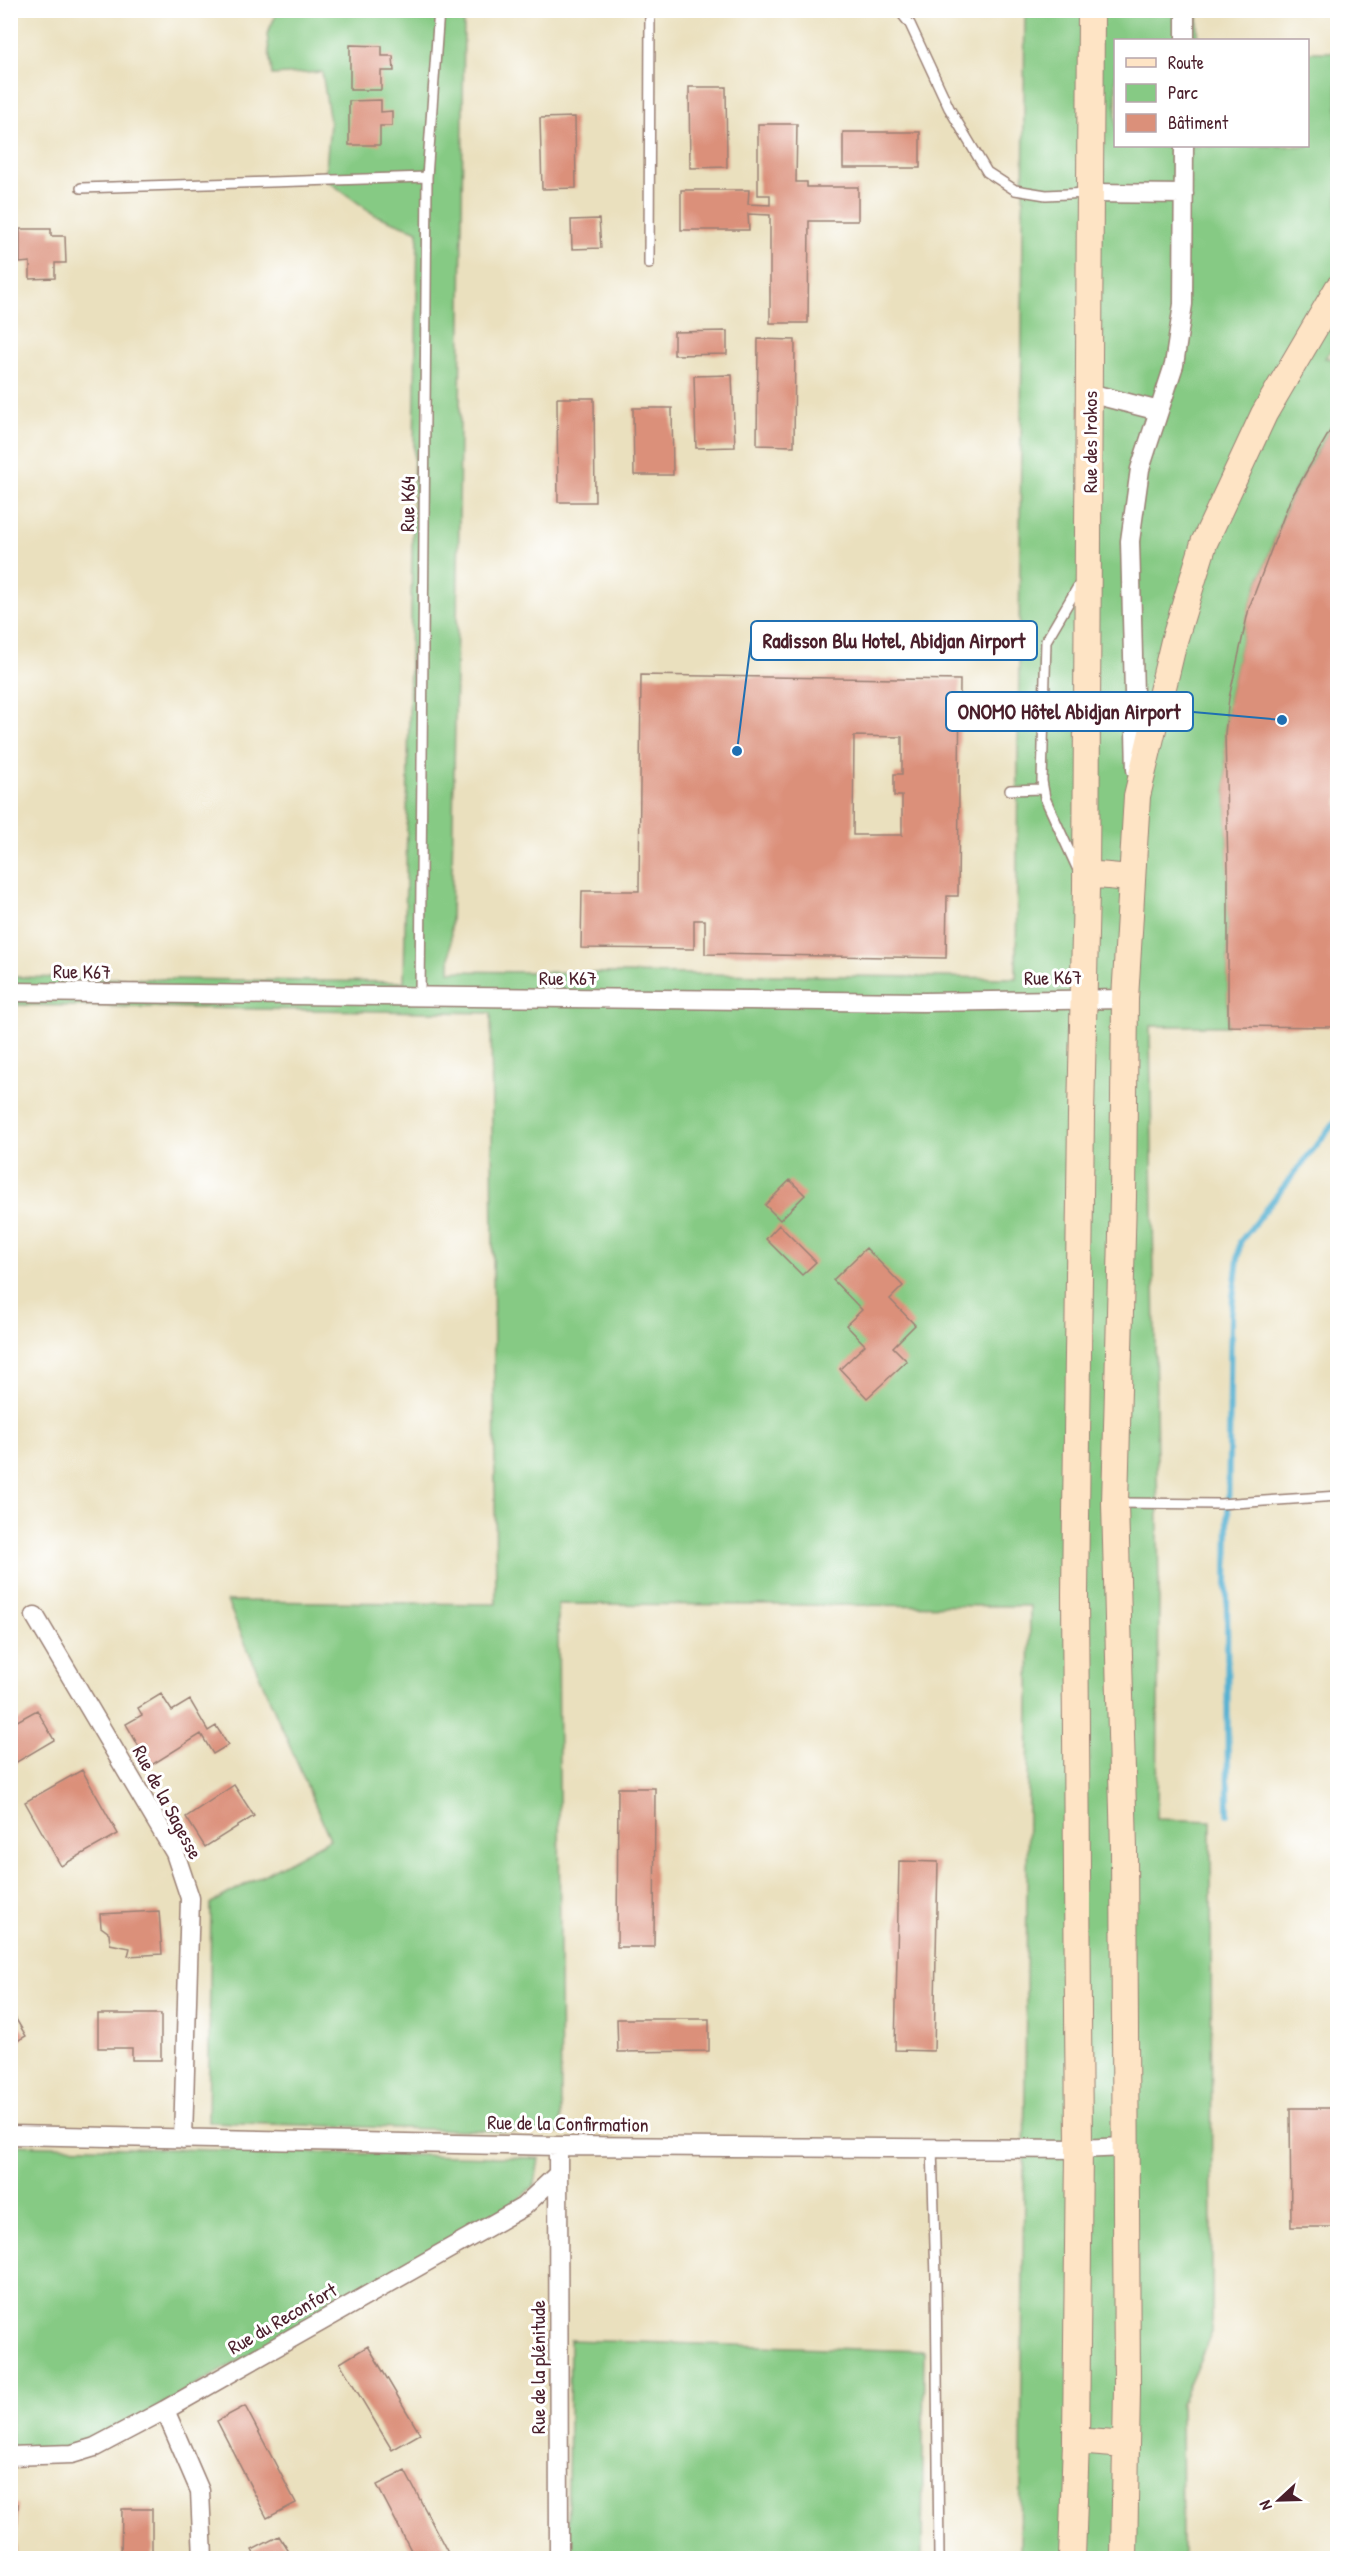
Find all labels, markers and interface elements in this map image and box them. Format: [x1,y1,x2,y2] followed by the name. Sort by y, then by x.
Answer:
[1114,39,1309,147] legend
[1168,50,1204,75] text: Route
[1168,80,1198,105] text: Parc
[1168,110,1229,135] text: Bâtiment
[1076,391,1103,493] street label: Rue des Irokos
[393,476,421,532] street label: Rue K64
[751,621,1037,660] callout: Radisson Blu Hotel, Abidjan Airport
[763,626,1026,656] text: Radisson Blu Hotel, Abidjan Airport
[946,692,1193,731] callout: ONOMO Hôtel Abidjan Airport
[958,697,1181,727] text: ONOMO Hôtel Abidjan Airport
[53,957,111,985] street label: Rue K67
[1024,963,1082,991] street label: Rue K67
[539,964,597,991] street label: Rue K67
[127,1740,209,1864] street label: Rue de la Sagesse
[487,2108,649,2138] street label: Rue de la Confirmation
[223,2275,342,2360] street label: Rue du Reconfort
[524,2300,551,2434] street label: Rue de la plénitude
[1249,2470,1309,2530] north arrow
[1253,2497,1277,2514] text: N

